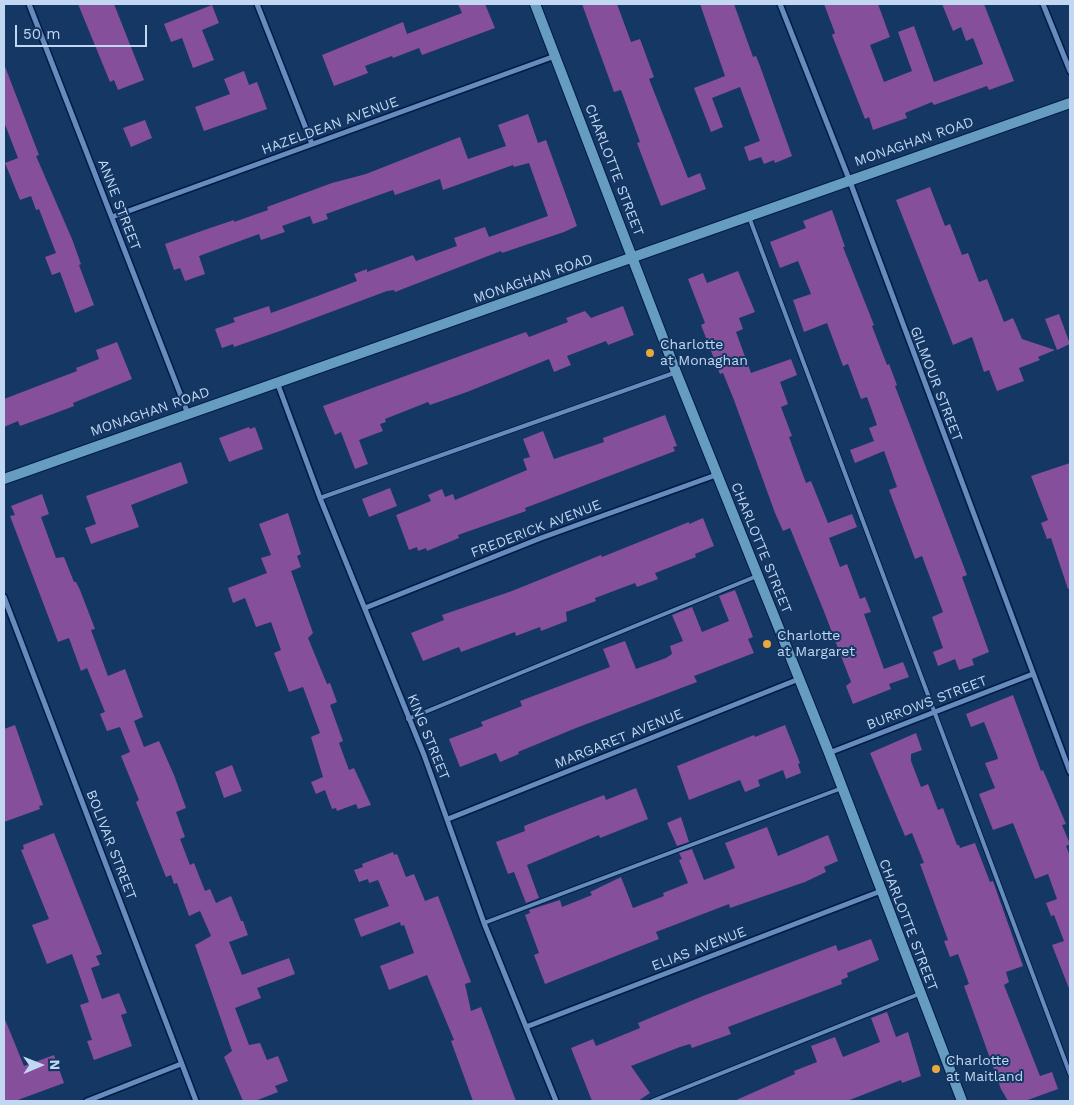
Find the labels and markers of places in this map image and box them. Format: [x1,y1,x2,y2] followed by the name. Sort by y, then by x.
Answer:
[660,337,748,370] place label: Charlotte at Monaghan
[644,347,656,359] marker: Charlotte at Monaghan
[777,628,855,660] place label: Charlotte at Margaret
[761,638,773,650] marker: Charlotte at Margaret
[946,1053,1023,1086] place label: Charlotte at Maitland
[930,1063,942,1075] marker: Charlotte at Maitland

